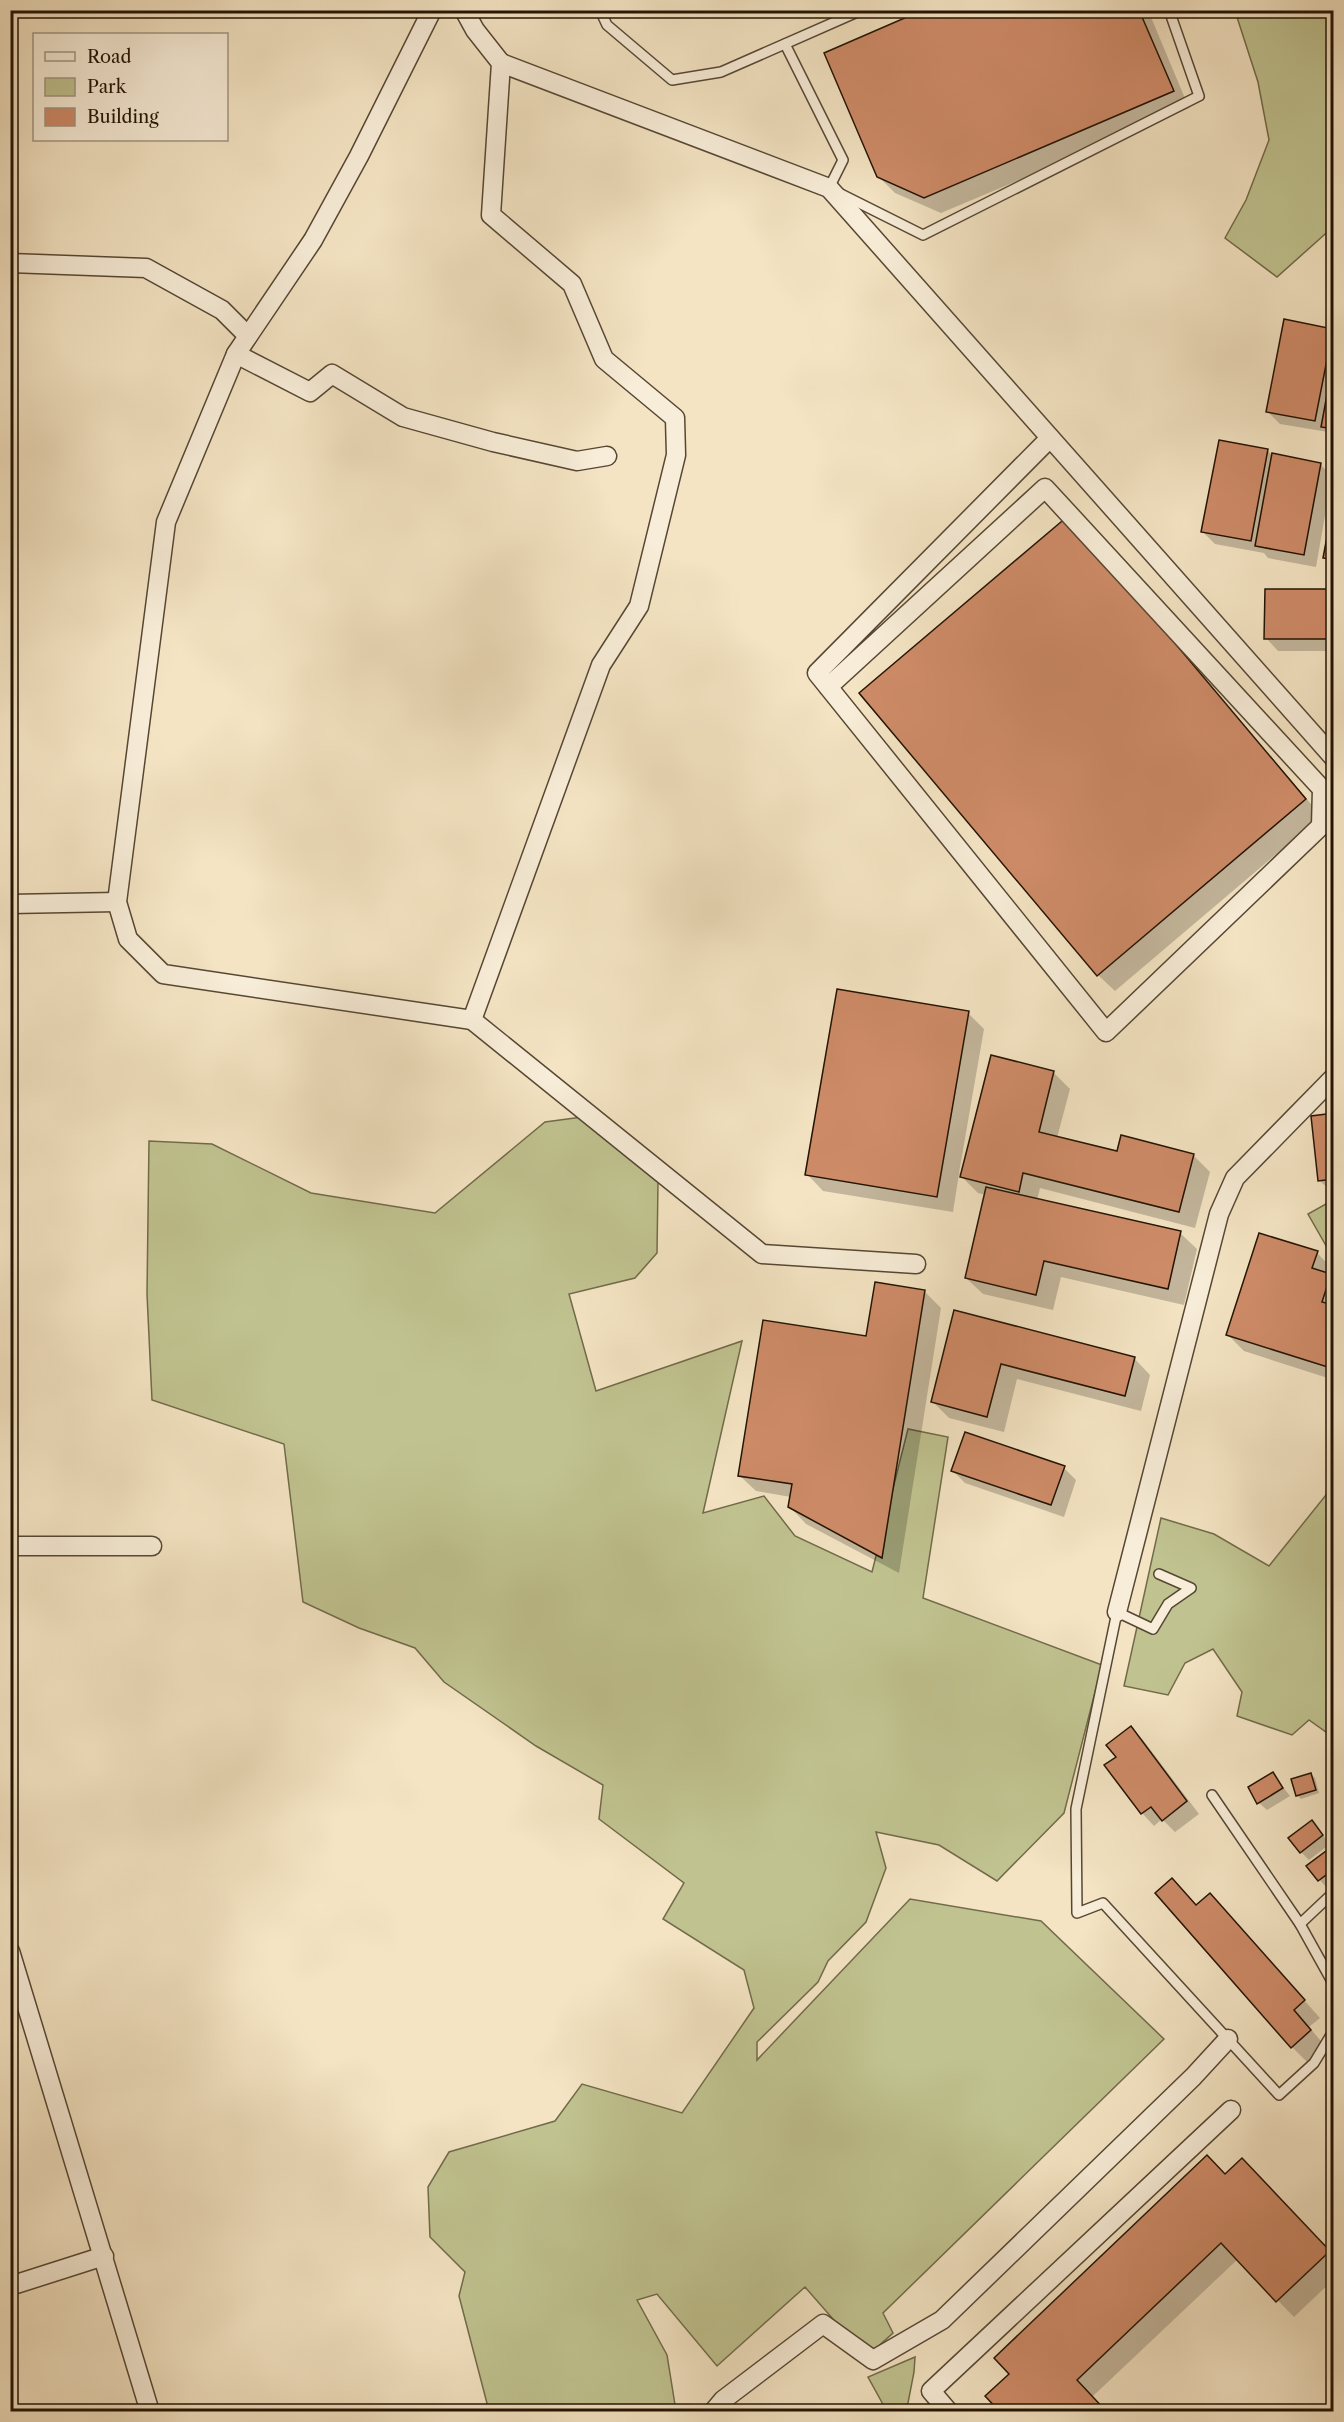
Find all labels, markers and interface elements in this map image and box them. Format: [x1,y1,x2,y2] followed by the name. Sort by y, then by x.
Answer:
[33,33,228,141] legend
[87,46,132,68] text: Road
[87,76,128,98] text: Park
[87,106,159,128] text: Building

